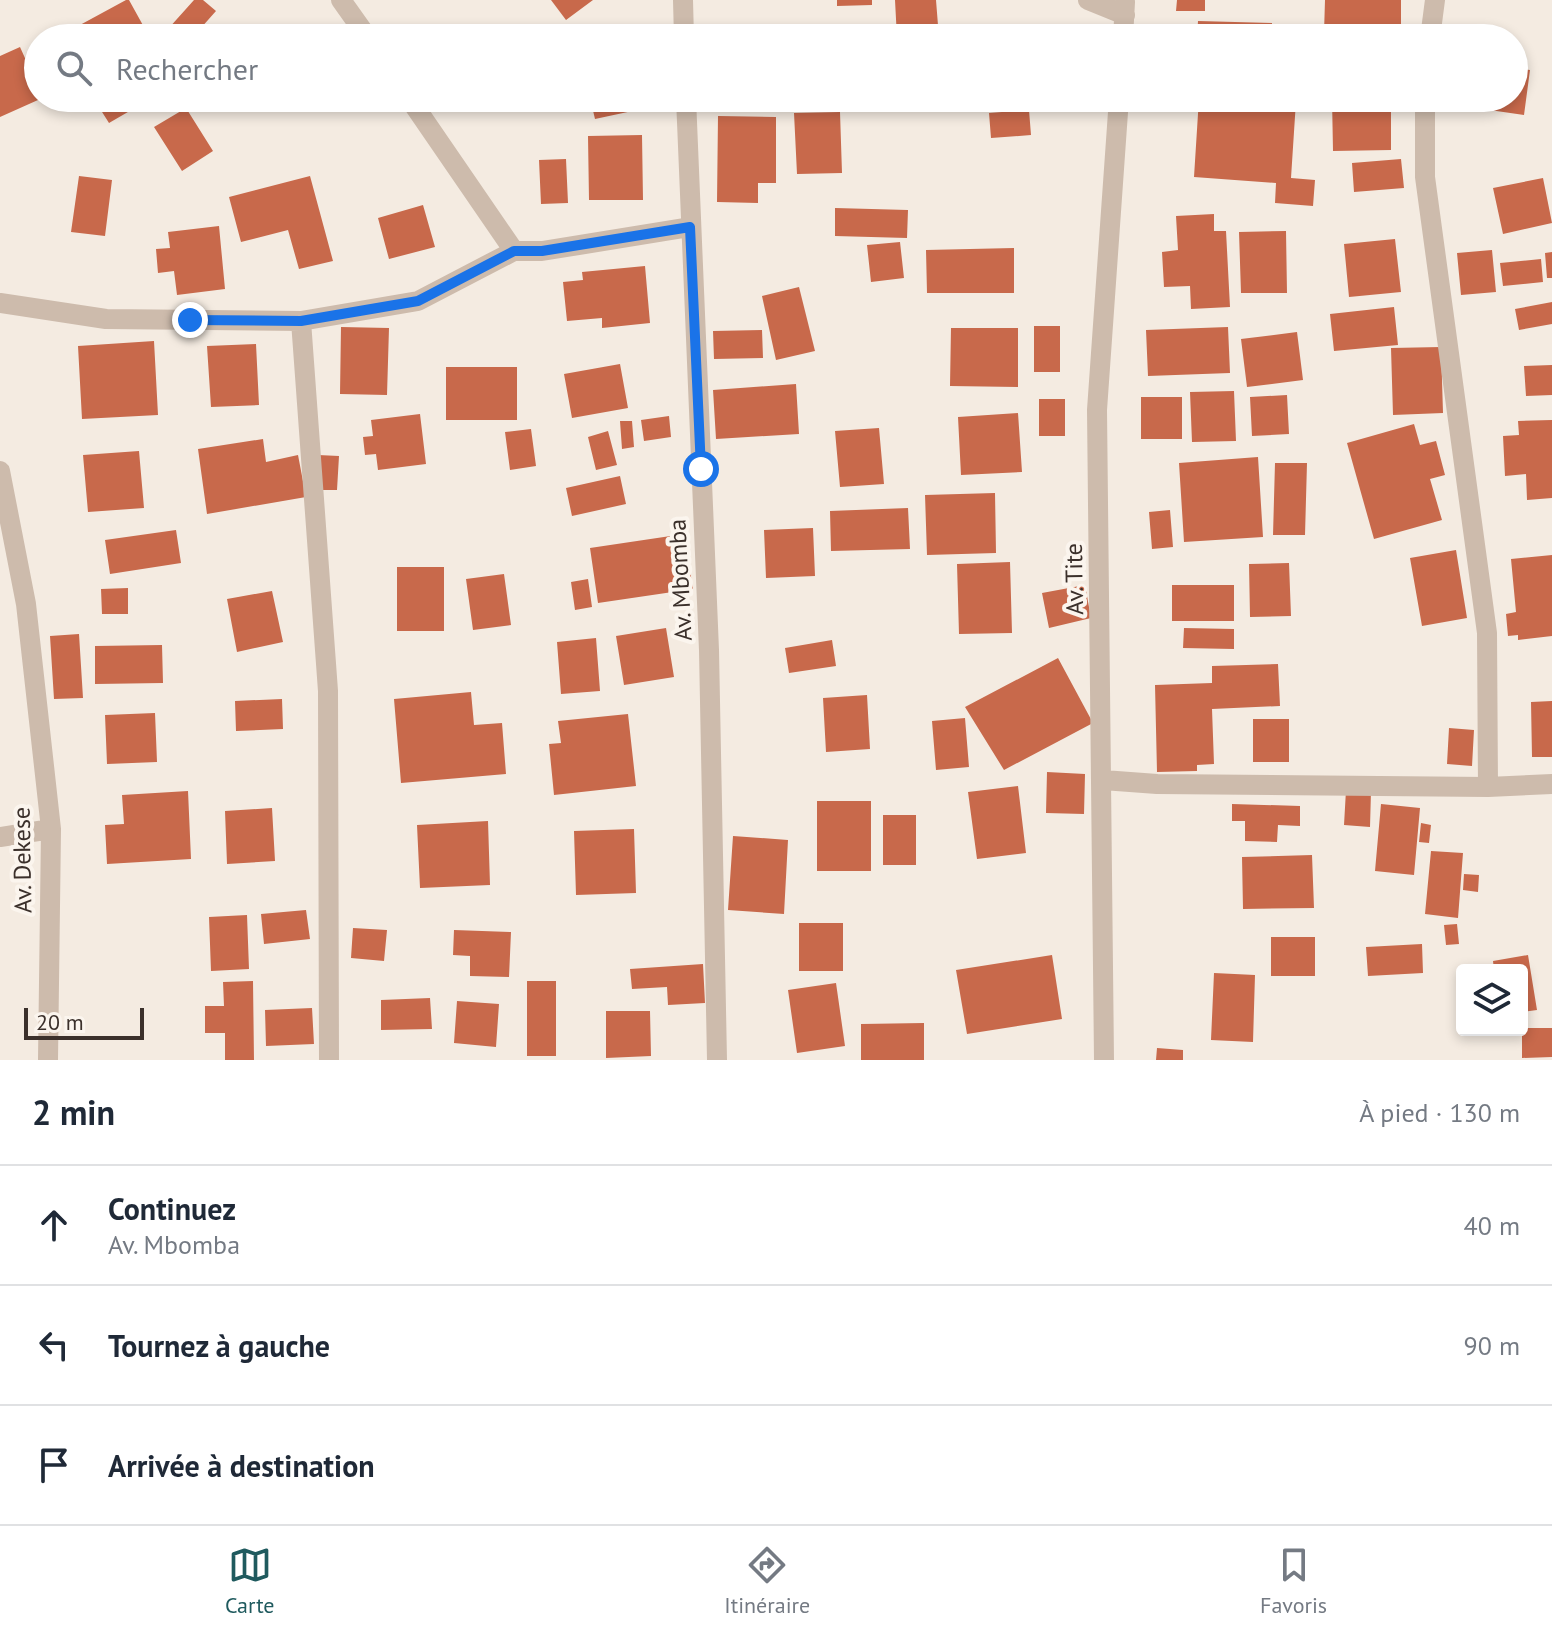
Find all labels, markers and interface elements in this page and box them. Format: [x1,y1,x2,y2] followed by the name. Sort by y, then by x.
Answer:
[24,24,1528,112] search box
[52,46,96,90] icon: search
[116,49,258,88] text: Rechercher
[172,302,208,338] route end
[683,451,719,487] route start
[661,518,699,642] street label: Av. Mbomba
[1058,543,1090,615] street label: Av. Tite
[6,807,38,913] street label: Av. Dekese
[1456,964,1528,1036] map controls
[1456,964,1528,1036] button: layers
[24,1004,144,1040] scale bar
[36,1008,84,1036] text: 20 m
[32,1090,115,1134] text: 2 min
[1359,1096,1520,1129] text: À pied · 130 m
[108,1189,236,1228] text: Continuez
[32,1203,76,1247] icon: ahead
[1464,1209,1520,1242] text: 40 m
[108,1228,240,1261] text: Av. Mbomba
[32,1323,76,1367] icon: left
[108,1326,330,1365] text: Tournez à gauche
[1464,1329,1520,1362] text: 90 m
[32,1443,76,1487] icon: arrive
[108,1446,375,1485] text: Arrivée à destination
[225,1543,275,1619] tab: Carte
[724,1543,810,1619] tab: Itinéraire
[1260,1543,1327,1619] tab: Favoris

